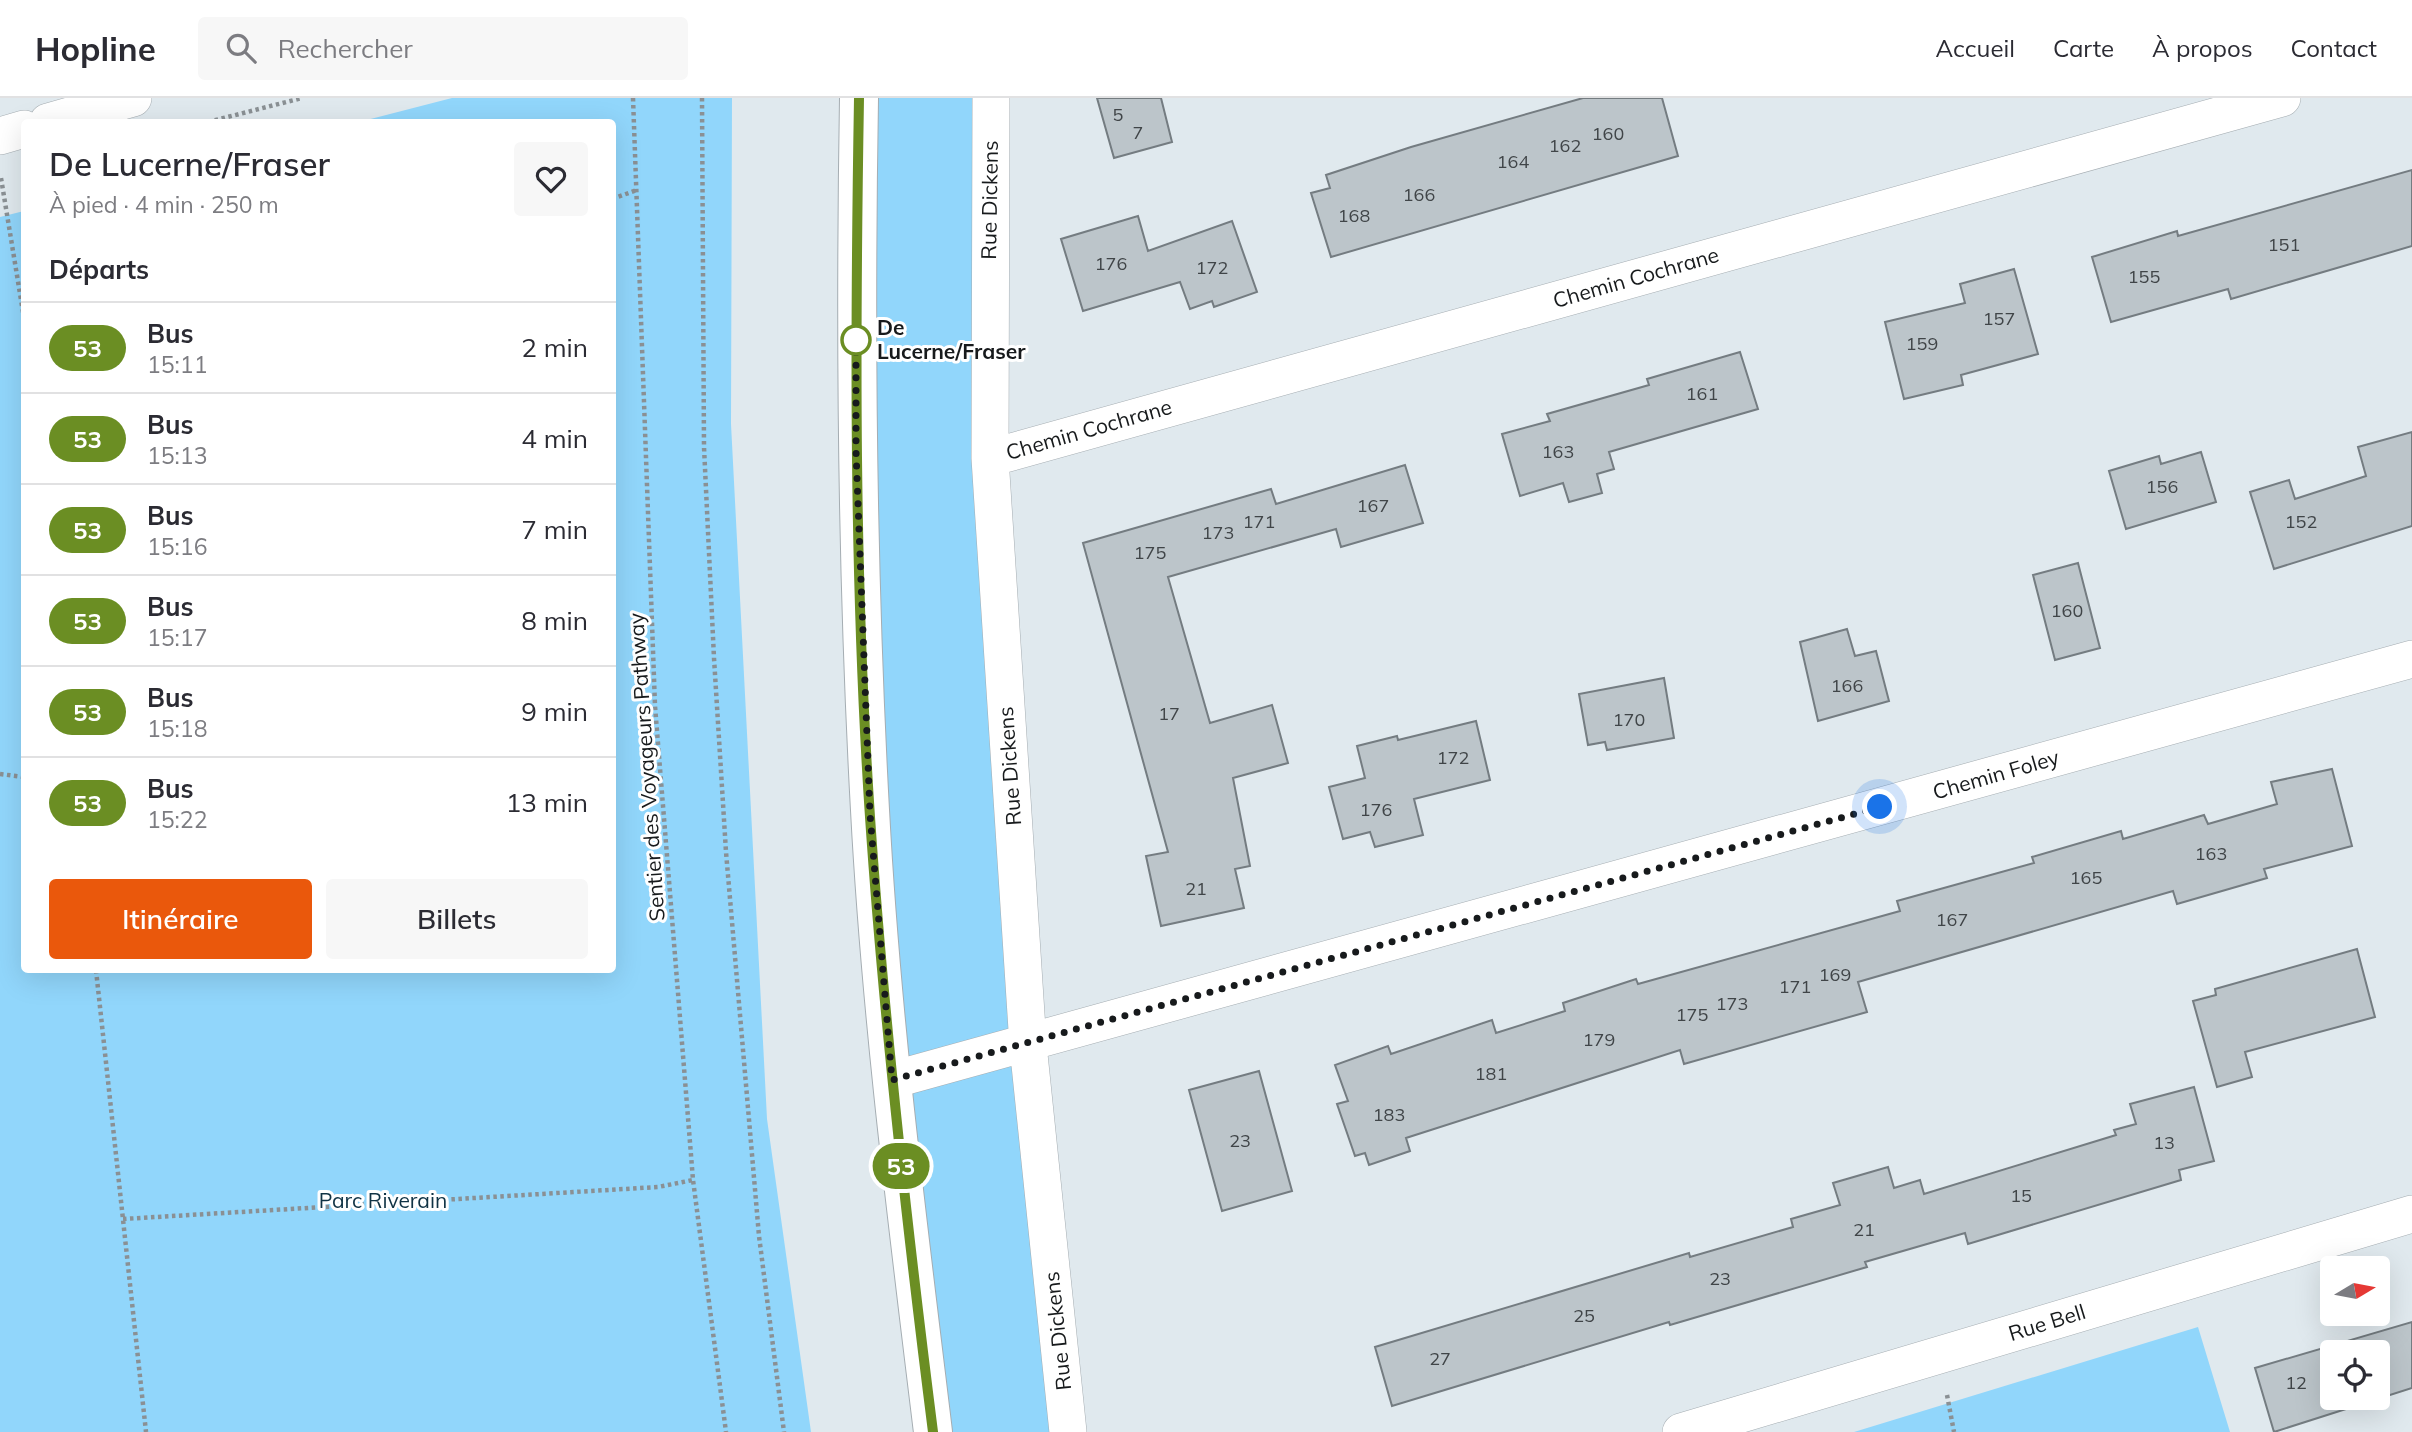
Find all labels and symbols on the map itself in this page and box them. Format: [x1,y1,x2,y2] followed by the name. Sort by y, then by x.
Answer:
[1113,103,1124,126] house number: 5
[1133,121,1143,144] house number: 7
[1592,122,1624,145] house number: 160
[1549,134,1581,157] house number: 162
[975,140,1003,260] street label: Rue Dickens
[1497,150,1529,173] house number: 164
[1403,183,1435,206] house number: 166
[1338,204,1370,227] house number: 168
[2268,233,2300,256] house number: 151
[1550,241,1722,313] street label: Chemin Cochrane
[1095,252,1127,275] house number: 176
[1196,256,1228,279] house number: 172
[2128,265,2160,288] house number: 155
[1983,307,2015,330] house number: 157
[877,314,1026,364] place label: De Lucerne/Fraser
[841,325,871,355] marker: De Lucerne/Fraser
[1906,332,1938,355] house number: 159
[1686,382,1718,405] house number: 161
[1003,393,1175,465] street label: Chemin Cochrane
[1542,440,1574,463] house number: 163
[2146,475,2178,498] house number: 156
[1357,494,1389,517] house number: 167
[1243,510,1275,533] house number: 171
[2285,510,2317,533] house number: 152
[1202,521,1234,544] house number: 173
[1134,541,1166,564] house number: 175
[2051,599,2083,622] house number: 160
[622,612,670,922] street label: Sentier des Voyageurs Pathway
[1831,674,1863,697] house number: 166
[1158,702,1180,725] house number: 17
[992,706,1026,827] street label: Rue Dickens
[1613,708,1645,731] house number: 170
[1930,744,2062,804] street label: Chemin Foley
[1437,746,1469,769] house number: 172
[1862,789,1897,824] your location
[1360,798,1392,821] house number: 176
[2195,842,2227,865] house number: 163
[2070,866,2102,889] house number: 165
[1185,877,1207,900] house number: 21
[1936,908,1968,931] house number: 167
[1819,963,1851,986] house number: 169
[1779,975,1811,998] house number: 171
[1716,992,1748,1015] house number: 173
[1676,1003,1708,1026] house number: 175
[1583,1028,1615,1051] house number: 179
[1475,1062,1507,1085] house number: 181
[1373,1103,1405,1126] house number: 183
[1229,1129,1251,1152] house number: 23
[2153,1131,2175,1154] house number: 13
[870,1143,932,1189] line badge: 53
[2010,1184,2032,1207] house number: 15
[319,1187,447,1213] park label: Parc Riverain
[1853,1218,1875,1241] house number: 21
[2320,1256,2390,1326] north arrow
[1709,1267,1731,1290] house number: 23
[1038,1270,1076,1392] street label: Rue Dickens
[2005,1298,2088,1346] street label: Rue Bell
[1573,1304,1595,1327] house number: 25
[1429,1347,1451,1370] house number: 27
[2285,1371,2307,1394] house number: 12

